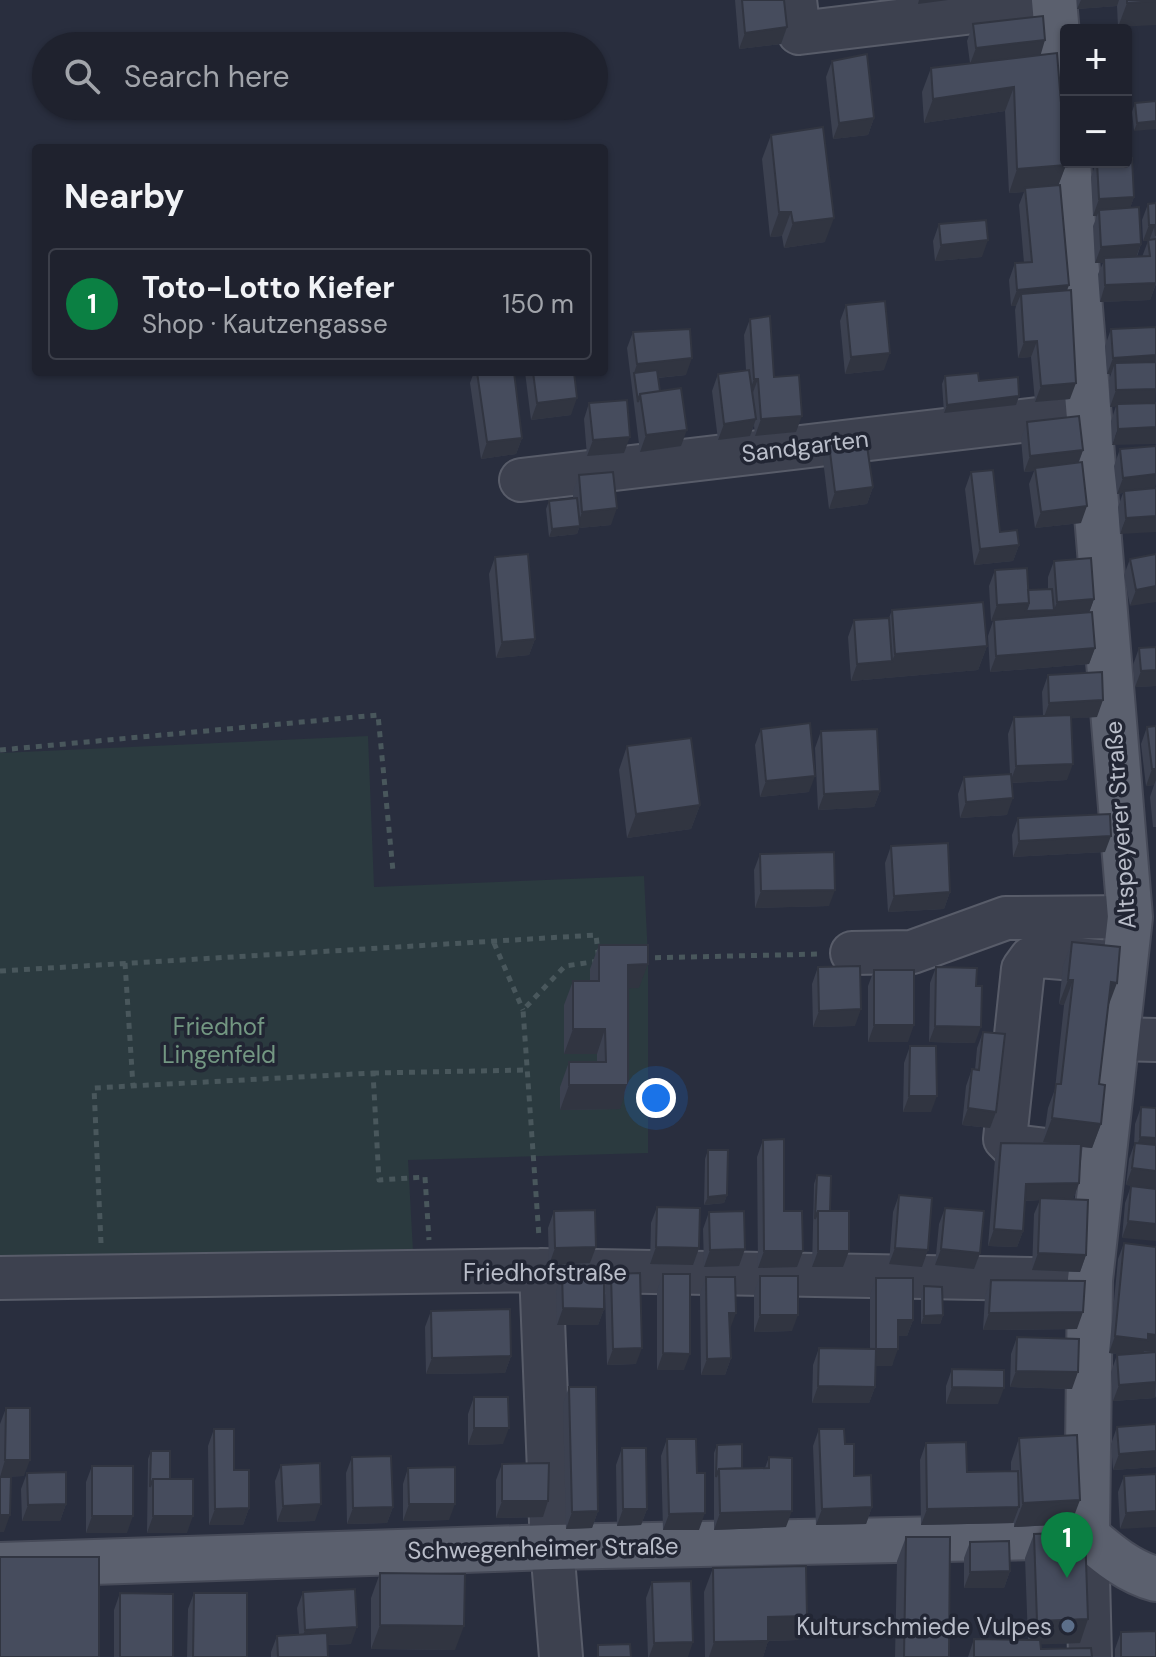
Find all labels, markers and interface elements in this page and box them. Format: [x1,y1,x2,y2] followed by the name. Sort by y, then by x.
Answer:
[1060,24,1132,168] map controls
[1060,24,1132,96] button: +
[32,32,608,120] search box
[60,54,104,98] icon: search
[124,57,290,96] text: Search here
[1060,96,1132,168] button: −
[64,174,184,219] text: Nearby
[142,268,395,307] text: Toto-Lotto Kiefer
[87,287,97,321] text: 1
[502,287,574,321] text: 150 m
[142,307,388,341] text: Shop · Kautzengasse
[740,423,870,469] street label: Sandgarten
[1097,720,1143,930] street label: Altspeyerer Straße
[162,1011,276,1070] park label: Friedhof Lingenfeld
[636,1078,676,1118] your location
[463,1257,627,1288] street label: Friedhofstraße
[1041,1512,1093,1578] pin: 1
[407,1530,679,1566] street label: Schwegenheimer Straße
[796,1611,1052,1642] place label: Kulturschmiede Vulpes
[1059,1617,1077,1635] marker: Kulturschmiede Vulpes

